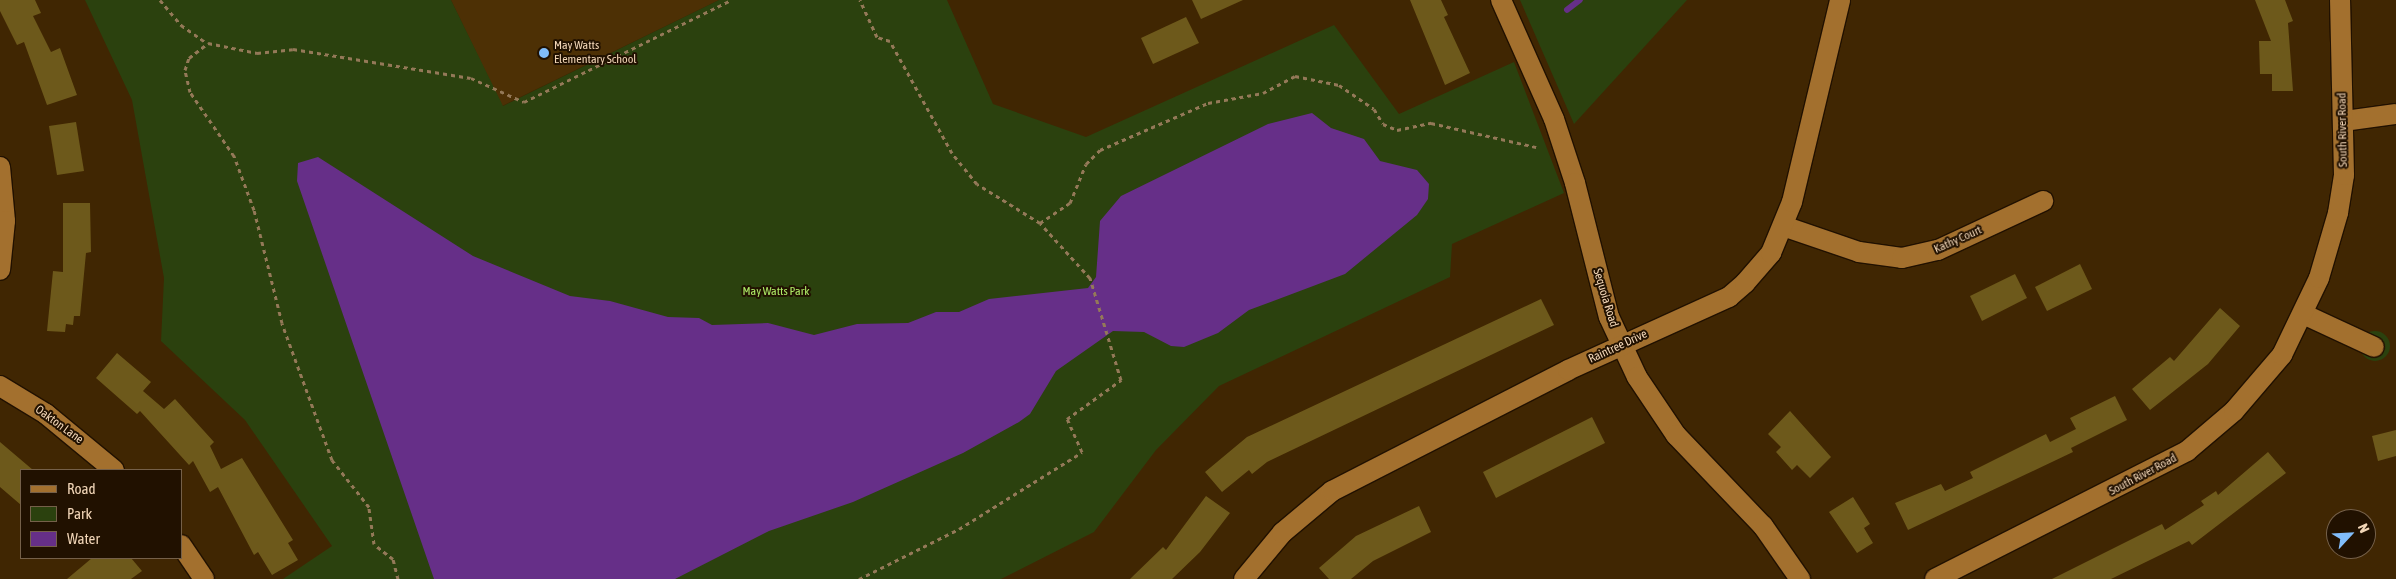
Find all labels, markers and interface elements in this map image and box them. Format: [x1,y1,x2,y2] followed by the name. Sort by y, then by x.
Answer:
[554,39,636,67] place label: May Watts Elementary School
[538,47,550,59] marker: May Watts Elementary School
[2335,93,2351,167] street label: South River Road
[1932,223,1984,257] street label: Kathy Court
[1589,267,1621,329] street label: Sequoia Road
[743,285,809,299] park label: May Watts Park
[1586,327,1650,367] street label: Raintree Drive
[32,403,86,447] street label: Oakton Lane
[2107,451,2179,499] street label: South River Road
[20,469,182,559] legend
[67,480,96,497] text: Road
[67,505,92,522] text: Park
[2326,509,2376,559] north arrow
[2355,521,2373,535] text: N
[67,530,100,547] text: Water

